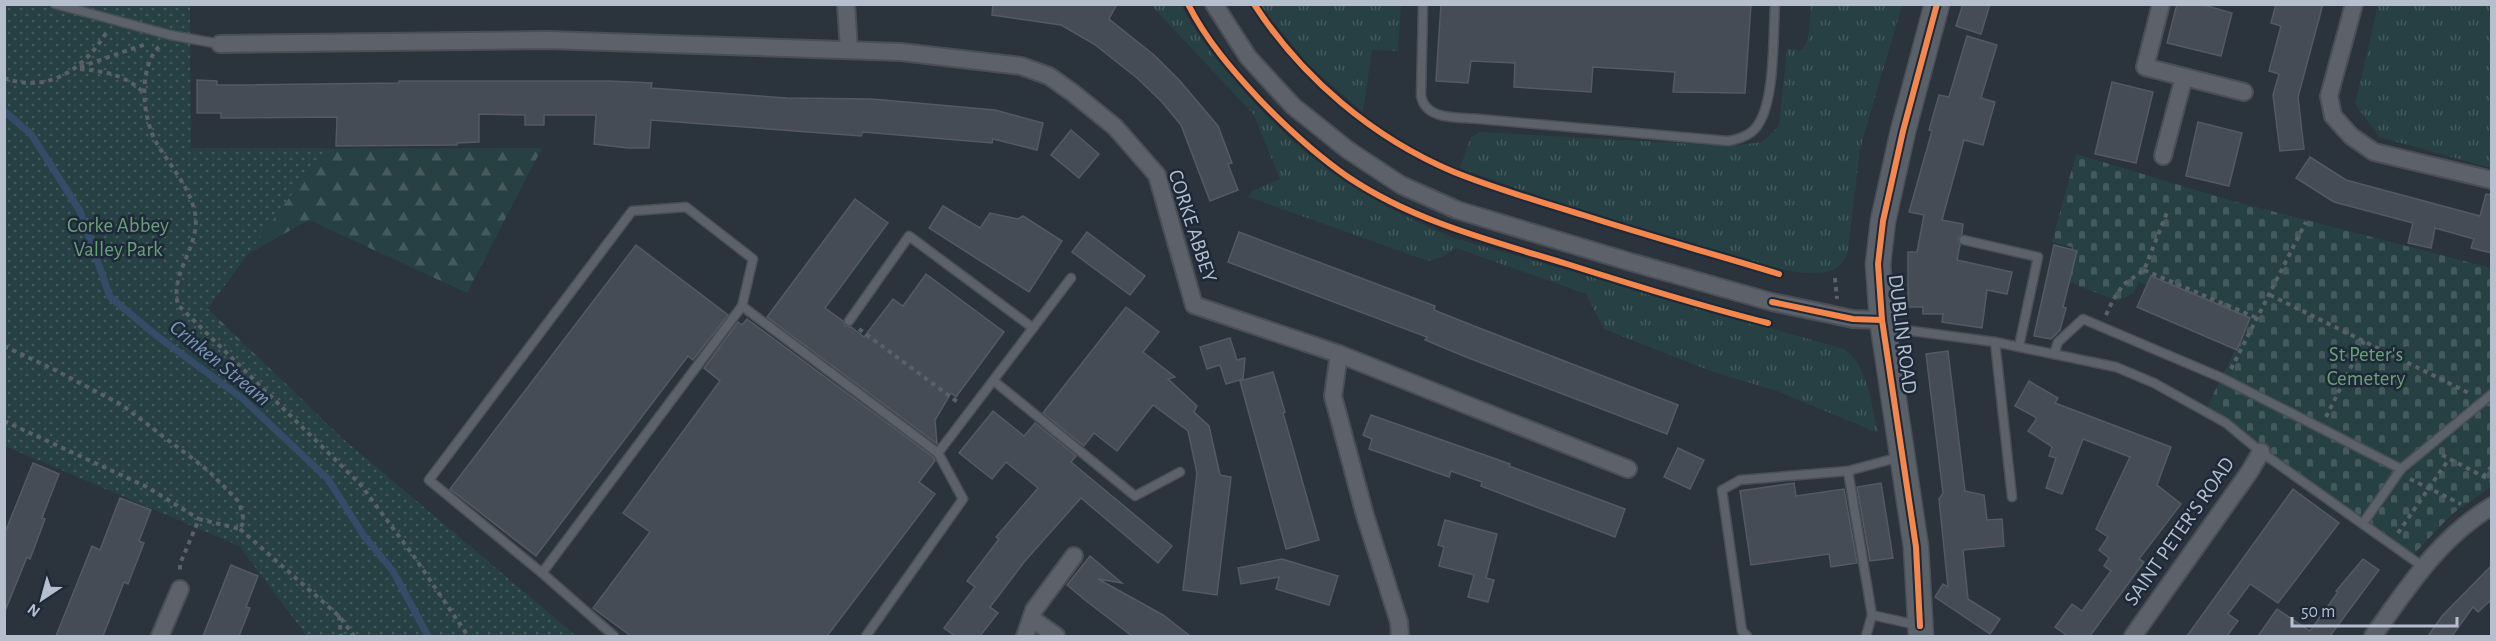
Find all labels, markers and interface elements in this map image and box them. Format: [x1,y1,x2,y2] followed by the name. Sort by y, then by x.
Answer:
[1164,167,1221,285] street label: CORKE ABBEY
[67,215,169,260] park label: Corke Abbey Valley Park
[1885,273,1920,395] street label: DUBLIN ROAD
[166,316,275,410] water label: Crinken Stream
[2327,344,2405,389] park label: St Peter's Cemetery
[2120,453,2238,609] street label: SAINT PETER'S ROAD
[12,569,72,629] north arrow
[2292,590,2457,628] scale bar
[25,601,43,620] text: N
[2301,603,2335,621] text: 50 m

